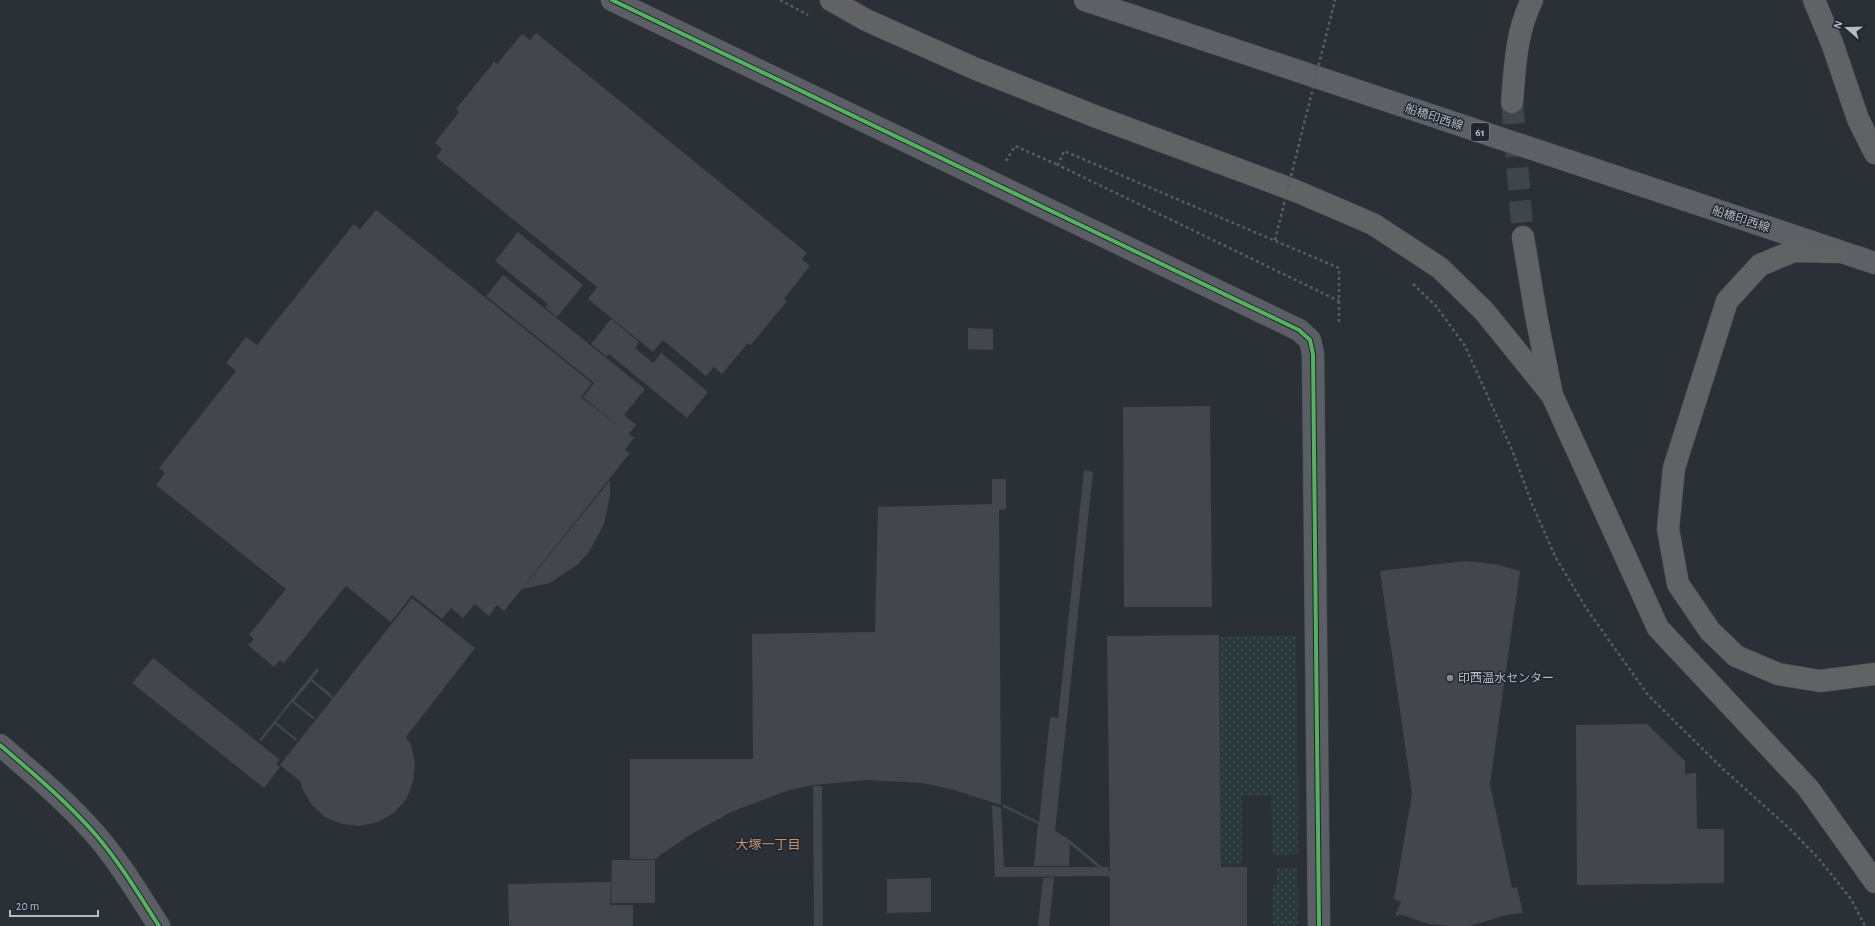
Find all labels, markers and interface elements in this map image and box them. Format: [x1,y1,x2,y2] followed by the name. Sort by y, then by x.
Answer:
[1827,8,1867,48] north arrow
[1832,19,1845,30] text: N
[1404,101,1465,132] street label: 船橋印西線
[1471,123,1489,141] road number: 61
[1711,203,1772,234] street label: 船橋印西線
[1458,671,1554,684] place label: 印西温水センター
[1445,673,1455,683] marker: 印西温水センター
[735,838,801,852] district label: 大塚一丁目
[10,892,98,918] scale bar
[16,900,39,912] text: 20 m

